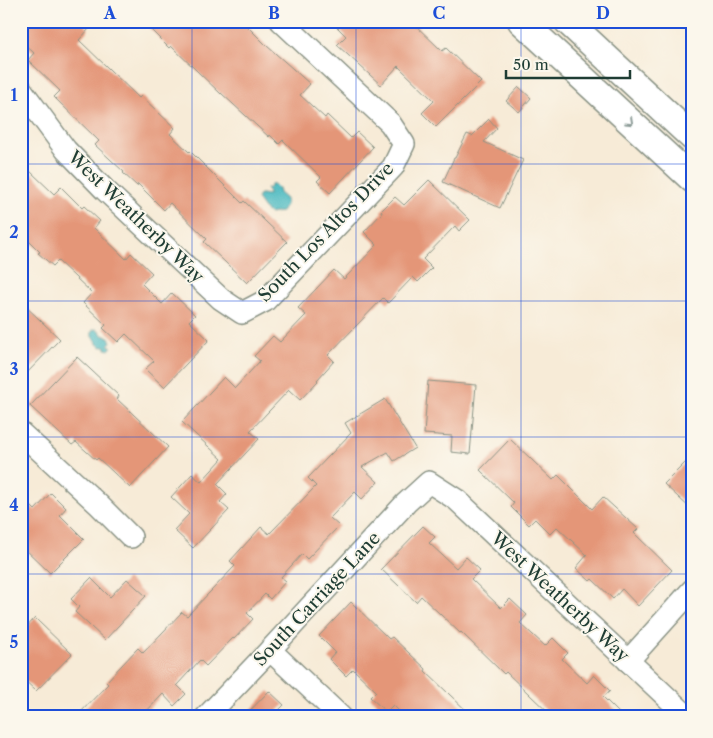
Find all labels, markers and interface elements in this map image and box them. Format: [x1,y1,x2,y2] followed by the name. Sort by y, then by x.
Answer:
[103,3,117,23] text: A
[268,3,280,23] text: B
[433,3,445,23] text: C
[596,3,610,23] text: D
[506,48,629,80] scale bar
[513,55,549,74] text: 50 m
[10,85,18,105] text: 1
[624,116,633,125] one-way arrow
[63,146,209,288] street label: West Weatherby Way
[254,158,398,306] street label: South Los Altos Drive
[9,222,19,242] text: 2
[9,359,19,379] text: 3
[9,495,19,515] text: 4
[249,527,385,671] street label: South Carriage Lane
[486,527,634,667] street label: West Weatherby Way
[10,632,19,652] text: 5

